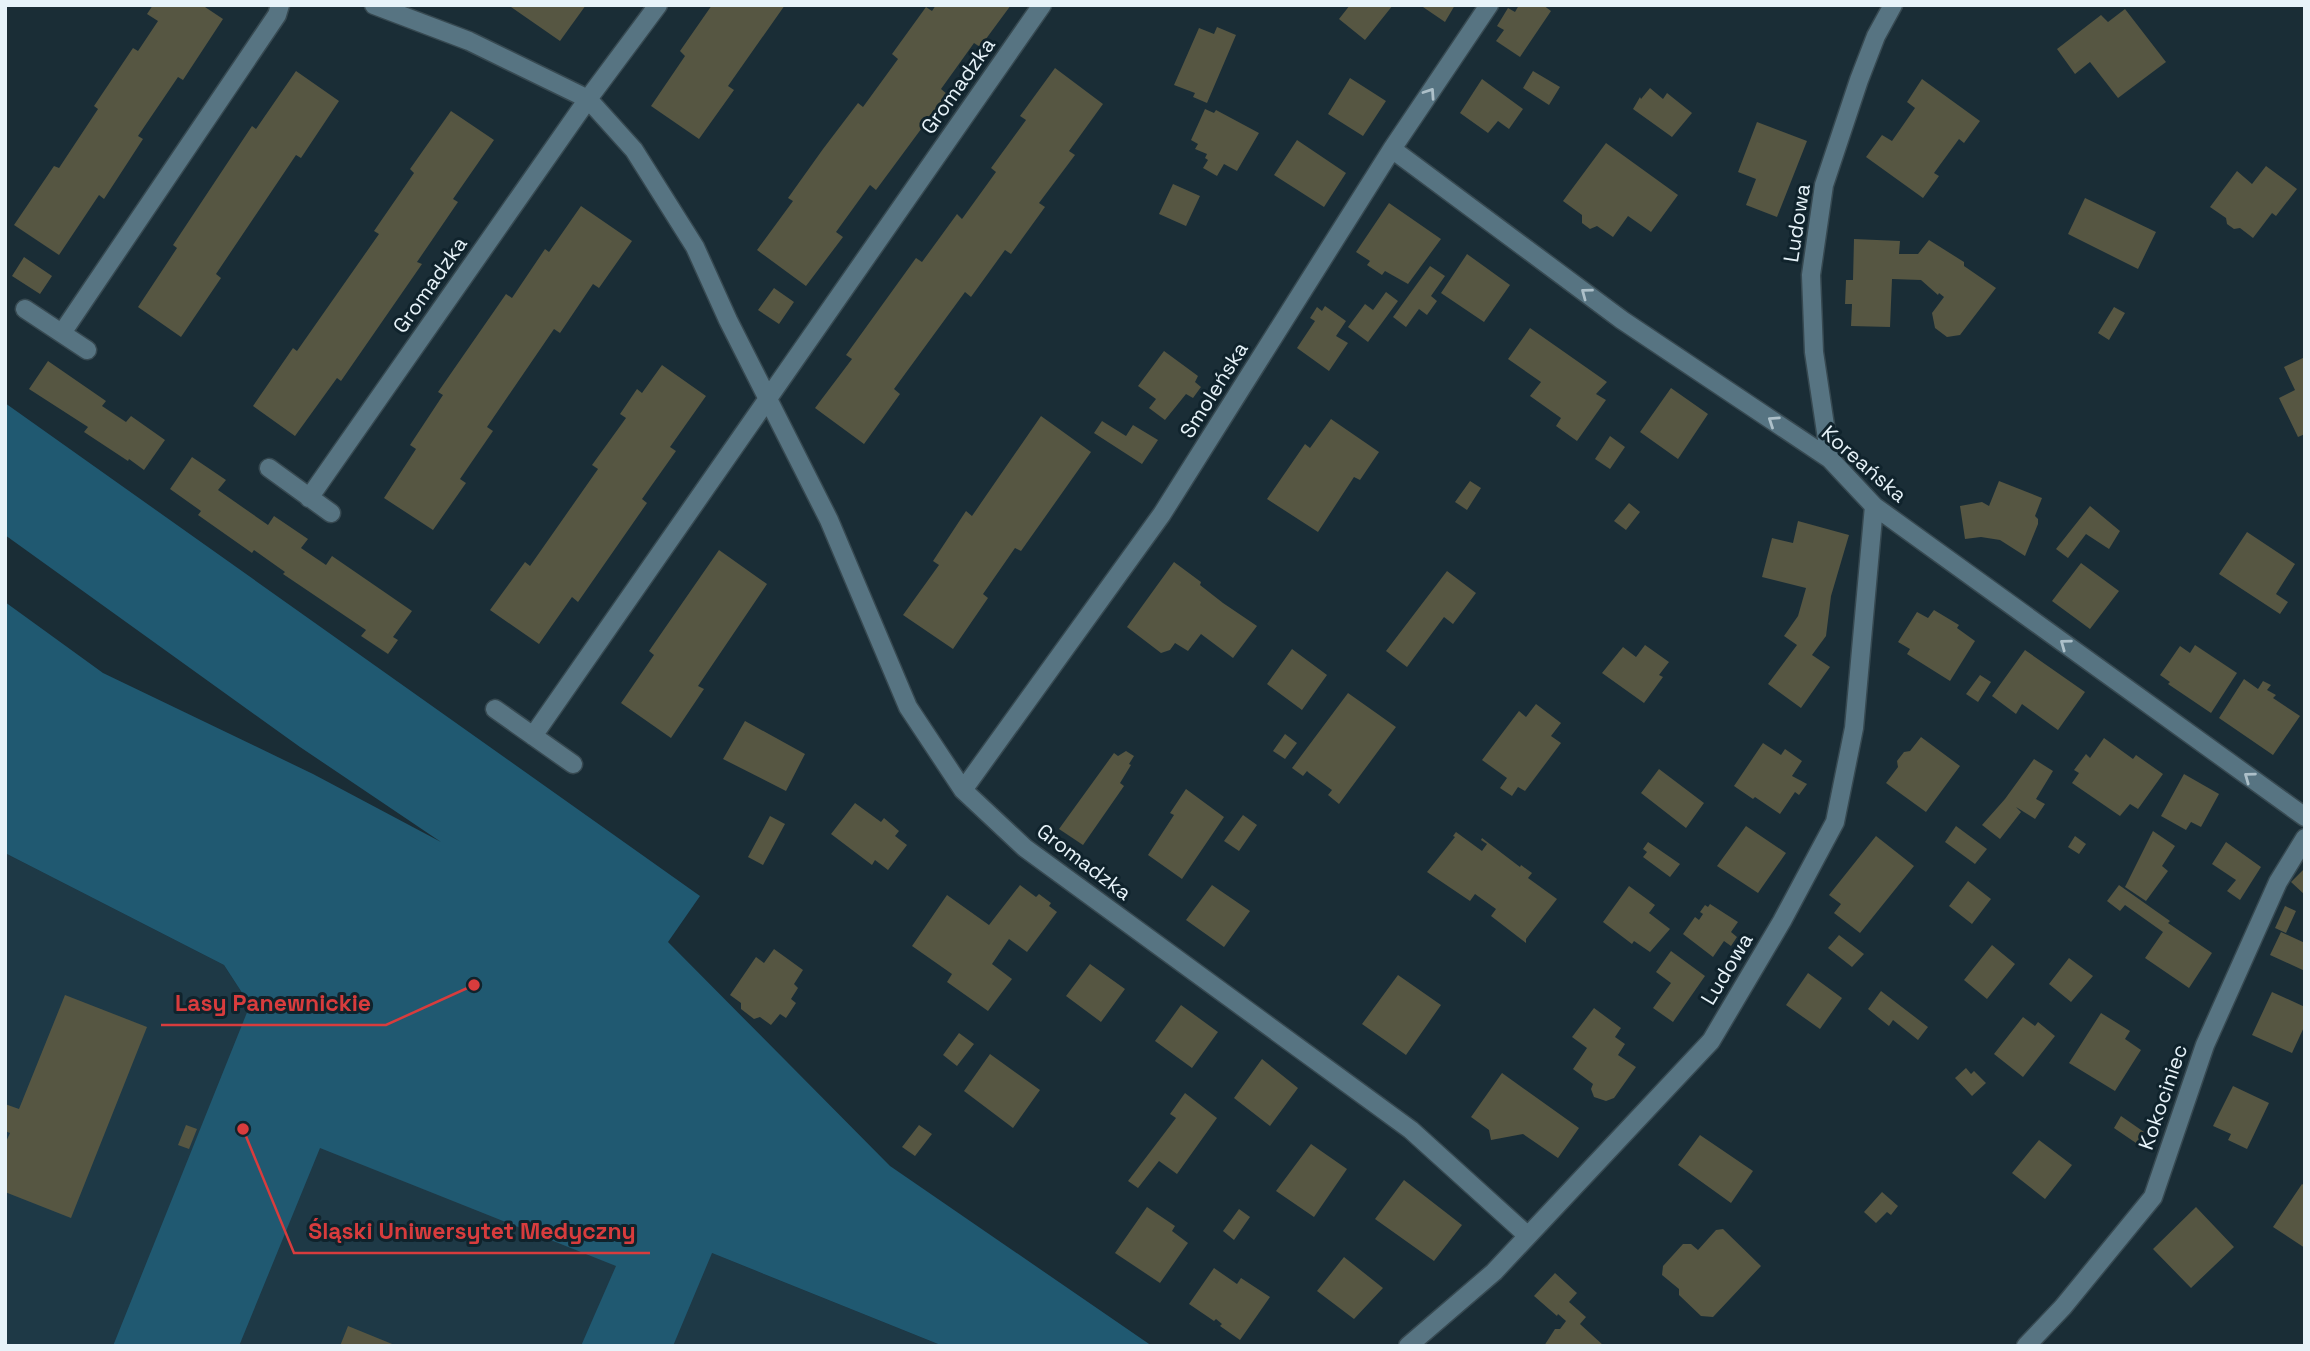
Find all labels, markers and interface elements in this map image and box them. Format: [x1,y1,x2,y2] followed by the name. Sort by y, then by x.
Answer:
[914,32,1001,139] street label: Gromadzka
[1422,87,1435,100] one-way arrow
[1777,182,1816,264] street label: Ludowa
[386,231,473,338] street label: Gromadzka
[1581,288,1593,301] one-way arrow
[1173,337,1254,443] street label: Smoleńska
[1768,417,1781,429] one-way arrow
[1816,419,1913,508] street label: Koreańska
[2060,640,2073,652] one-way arrow
[2245,773,2257,785] one-way arrow
[1032,817,1137,906] street label: Gromadzka
[1695,928,1759,1010] street label: Ludowa
[161,981,386,1025] callout: Lasy Panewnickie
[175,988,371,1018] text: Lasy Panewnickie
[2132,1041,2193,1153] street label: Kokociniec
[294,1209,650,1253] callout: Śląski Uniwersytet Medyczny
[308,1216,636,1246] text: Śląski Uniwersytet Medyczny

